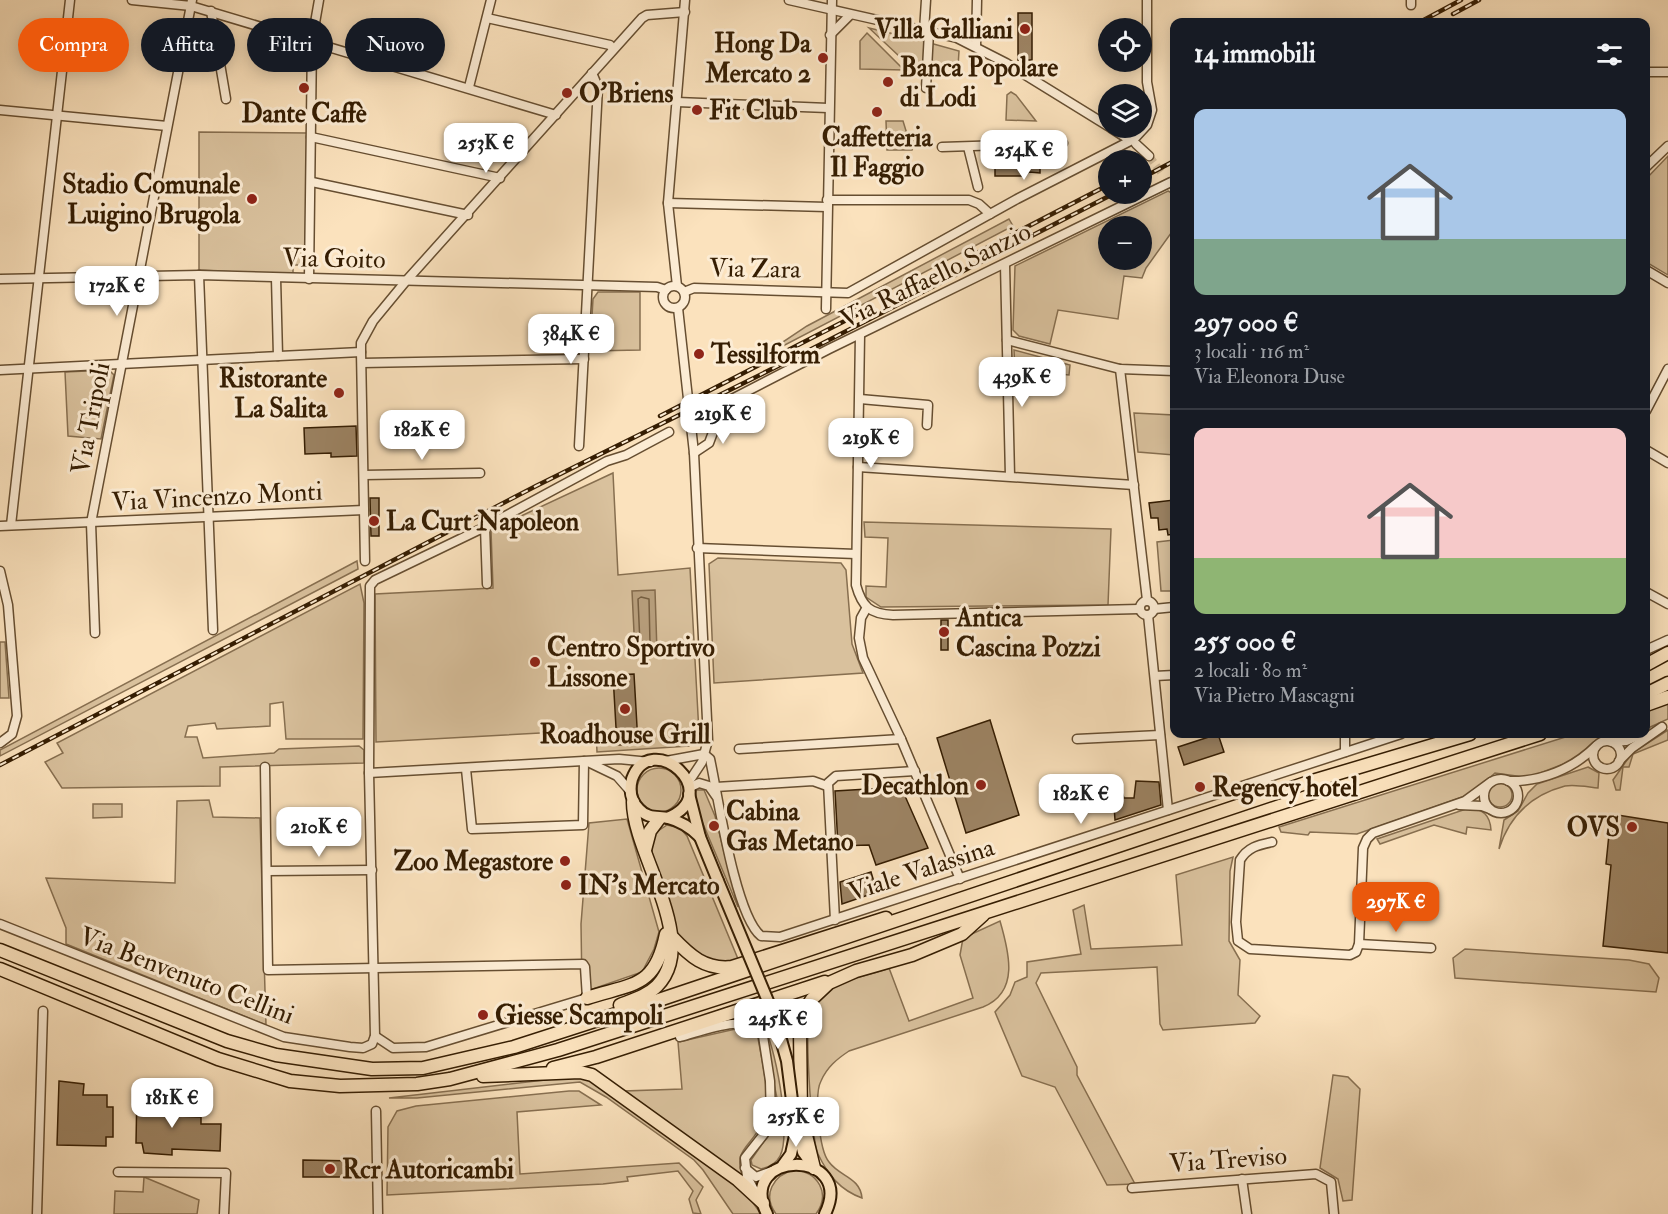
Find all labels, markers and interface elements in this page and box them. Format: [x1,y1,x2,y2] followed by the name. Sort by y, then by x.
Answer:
[873,14,1013,46] place label: Villa Galliani
[18,18,129,72] chip: Compra
[141,18,235,72] chip: Affitta
[247,18,333,72] chip: Filtri
[345,18,445,72] chip: Nuovo
[1098,18,1152,270] map controls
[1098,18,1152,72] button: locate
[1018,22,1032,36] marker: Villa Galliani
[704,28,812,90] place label: Hong Da Mercato 2
[1194,38,1316,70] text: 14 immobili
[1593,38,1626,71] icon: filters
[816,51,830,65] marker: Hong Da Mercato 2
[900,52,1058,114] place label: Banca Popolare di Lodi
[881,75,895,89] marker: Banca Popolare di Lodi
[579,78,673,110] place label: O'Briens
[297,81,311,95] marker: Dante Caffè
[1098,84,1152,138] button: layers
[560,86,574,100] marker: O'Briens
[709,95,798,127] place label: Fit Club
[241,98,367,130] place label: Dante Caffè
[690,103,704,117] marker: Fit Club
[870,105,884,119] marker: Caffetteria Il Faggio
[822,122,933,185] place label: Caffetteria Il Faggio
[437,123,535,174] pin: 253K €
[458,130,514,155] text: 253K €
[975,130,1073,181] pin: 254K €
[994,137,1054,162] text: 254K €
[1356,148,1464,256] icon: home
[1098,150,1152,204] button: +
[62,169,241,232] place label: Stadio Comunale Luigino Brugola
[245,192,259,206] marker: Stadio Comunale Luigino Brugola
[835,216,1036,336] street label: Via Raffaello Sanzio
[1098,216,1152,270] button: −
[282,242,386,276] street label: Via Goito
[709,252,802,286] street label: Via Zara
[68,266,166,317] pin: 172K €
[89,273,145,298] text: 172K €
[1194,307,1299,339] text: 297 000 €
[522,314,620,365] pin: 384K €
[542,321,600,346] text: 384K €
[710,339,821,371] place label: Tessilform
[1194,339,1309,364] text: 3 locali · 116 m²
[692,347,706,361] marker: Tessilform
[973,357,1071,408] pin: 439K €
[64,359,119,477] street label: Via Tripoli
[219,363,328,425] place label: Ristorante La Salita
[993,364,1051,389] text: 439K €
[1194,364,1345,389] text: Via Eleonora Duse
[332,386,346,400] marker: Ristorante La Salita
[674,394,772,445] pin: 219K €
[694,401,752,426] text: 219K €
[373,410,471,461] pin: 182K €
[394,417,450,442] text: 182K €
[822,418,920,469] pin: 219K €
[842,425,900,450] text: 219K €
[1356,467,1464,575] icon: home
[111,475,323,518] street label: Via Vincenzo Monti
[386,506,580,539] place label: La Curt Napoleon
[367,514,381,528] marker: La Curt Napoleon
[955,602,1101,664] place label: Antica Cascina Pozzi
[937,625,951,639] marker: Antica Cascina Pozzi
[1194,626,1296,658] text: 255 000 €
[547,632,715,694] place label: Centro Sportivo Lissone
[528,655,542,669] marker: Centro Sportivo Lissone
[1194,658,1307,683] text: 2 locali · 80 m²
[1194,683,1355,708] text: Via Pietro Mascagni
[618,702,632,716] marker: Roadhouse Grill
[540,719,711,751] place label: Roadhouse Grill
[861,770,970,802] place label: Decathlon
[1212,772,1358,805] place label: Regency hotel
[1032,774,1130,825] pin: 182K €
[974,778,988,792] marker: Decathlon
[1193,780,1207,794] marker: Regency hotel
[1053,781,1109,806] text: 182K €
[726,796,854,858] place label: Cabina Gas Metano
[270,807,368,858] pin: 210K €
[1567,812,1620,844] place label: OVS
[290,814,348,839] text: 210K €
[707,819,721,833] marker: Cabina Gas Metano
[1625,820,1639,834] marker: OVS
[844,831,999,909] street label: Viale Valassina
[394,846,553,879] place label: Zoo Megastore
[558,854,572,868] marker: Zoo Megastore
[578,870,720,902] place label: IN's Mercato
[559,878,573,892] marker: IN's Mercato
[1347,882,1445,933] pin: 297K €
[1366,889,1426,914] text: 297K €
[75,920,299,1032] street label: Via Benvenuto Cellini
[729,999,827,1050] pin: 245K €
[495,1000,664,1033] place label: Giesse Scampoli
[748,1006,808,1031] text: 245K €
[476,1008,490,1022] marker: Giesse Scampoli
[123,1078,221,1129] pin: 181K €
[145,1085,199,1110] text: 181K €
[747,1097,845,1148] pin: 255K €
[767,1104,825,1129] text: 255K €
[1168,1140,1288,1180] street label: Via Treviso
[342,1154,514,1186] place label: Rcr Autoricambi
[323,1162,337,1176] marker: Rcr Autoricambi

